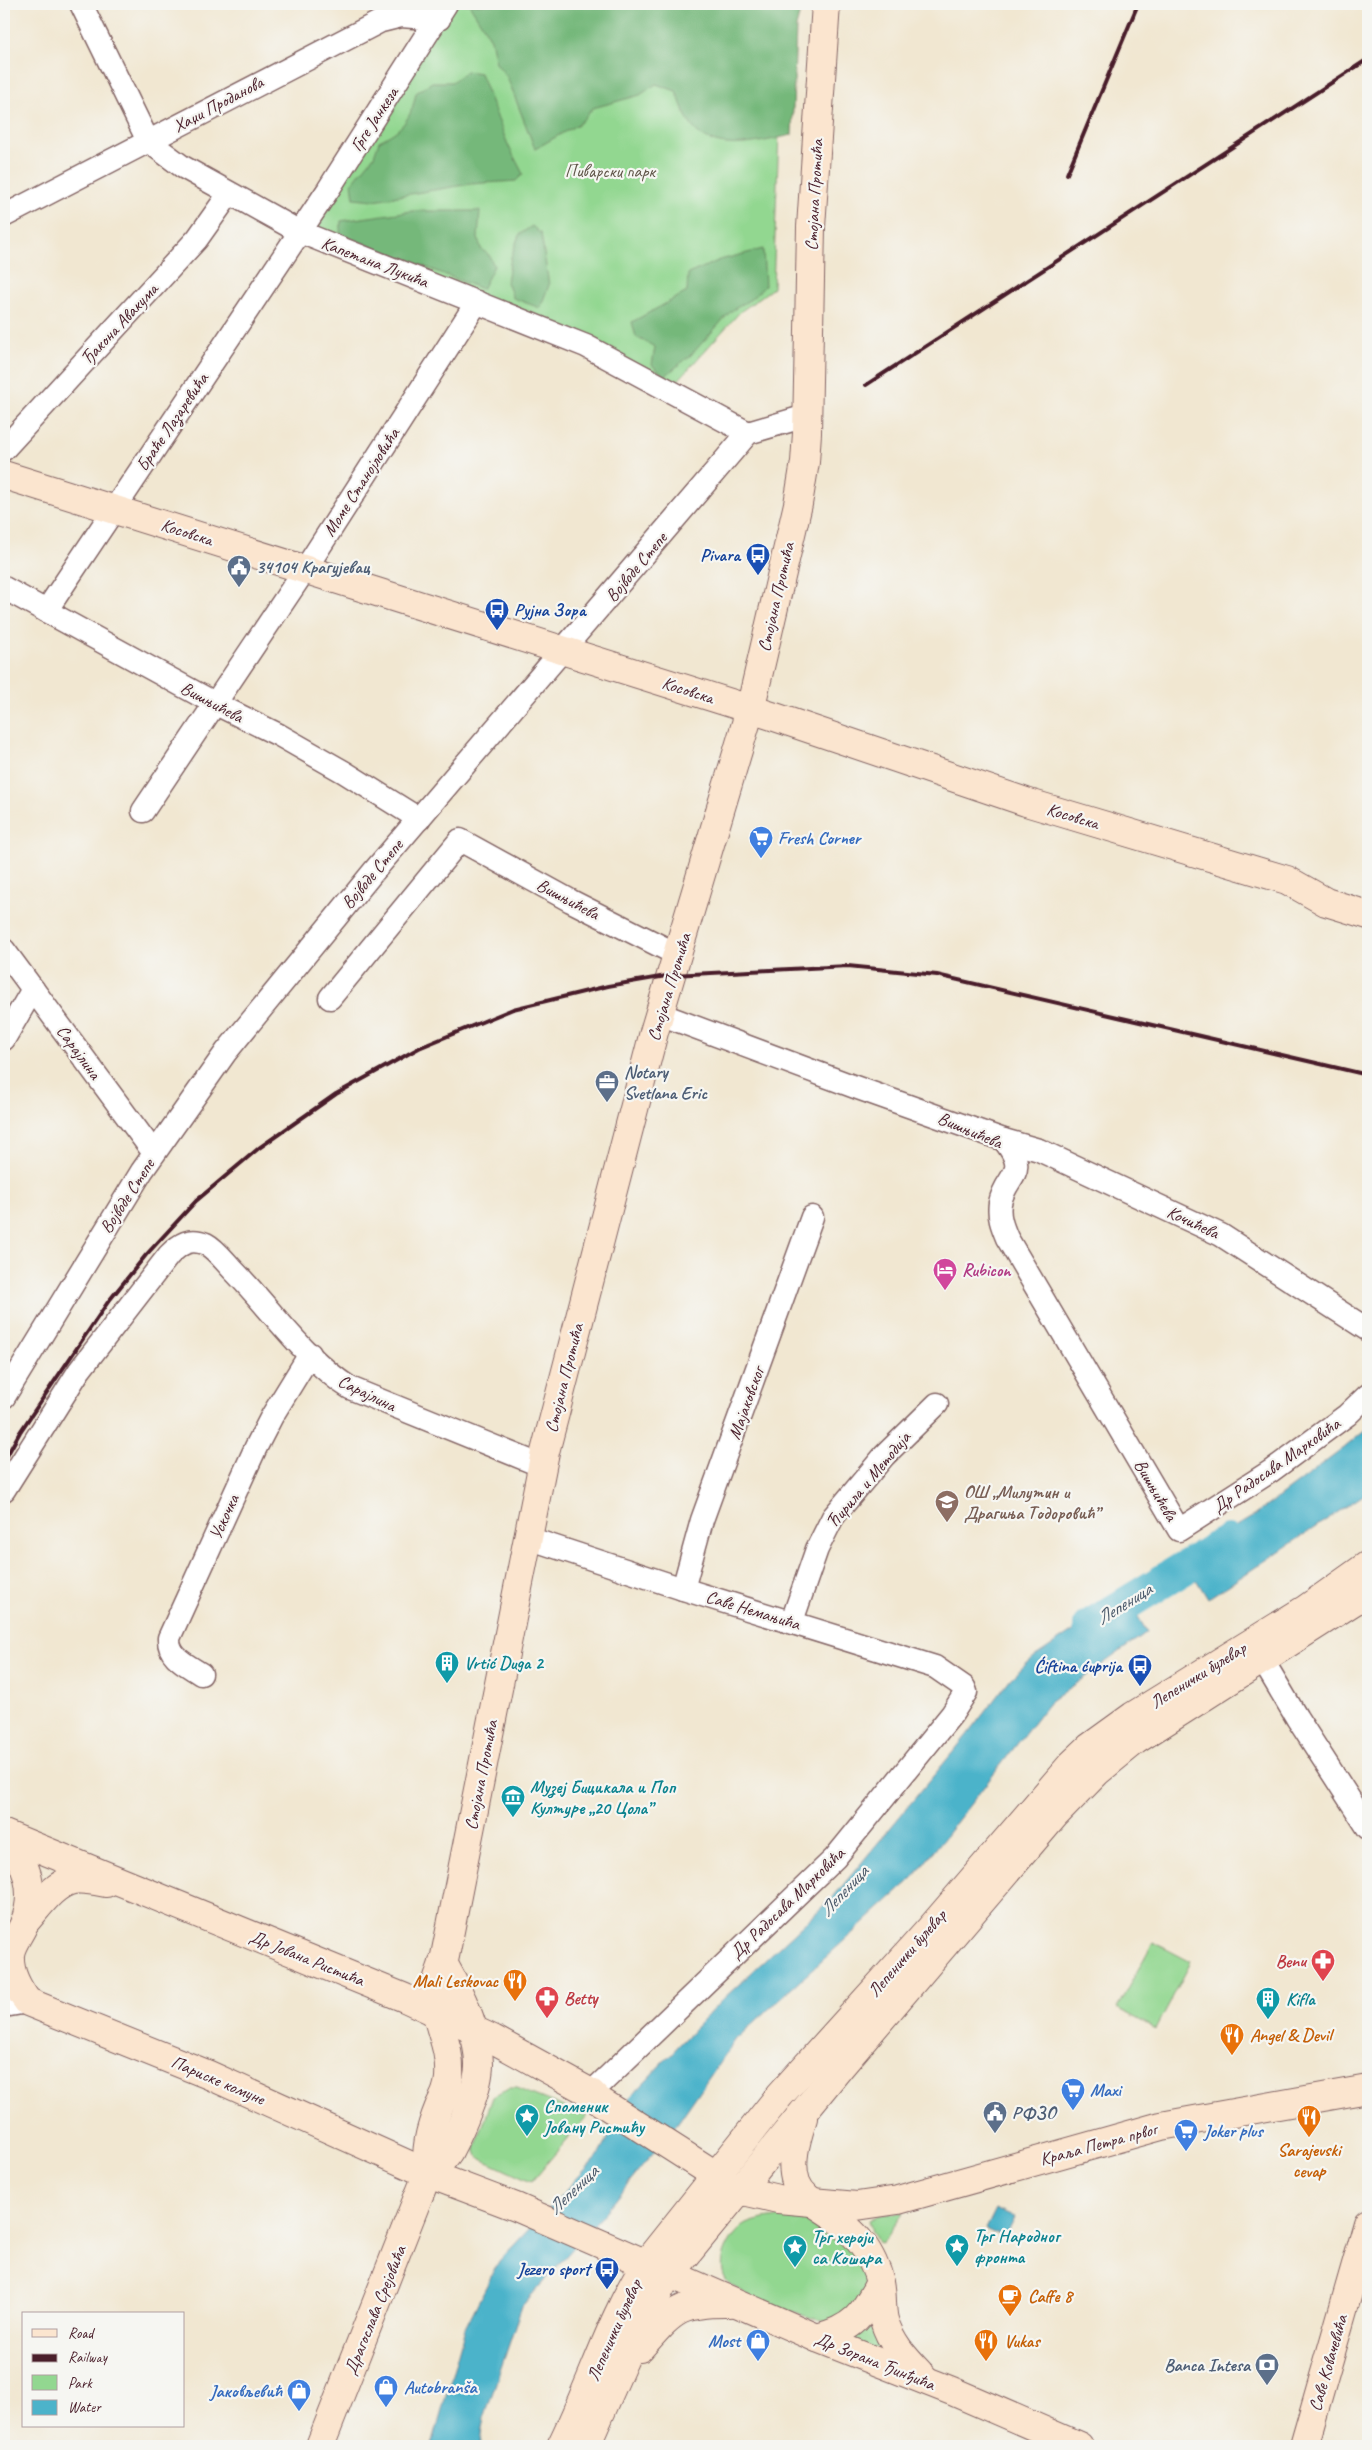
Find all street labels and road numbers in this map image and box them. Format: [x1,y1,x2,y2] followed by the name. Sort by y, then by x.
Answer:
[169,70,268,137] street label: Хаџи Проданова
[345,81,404,155] street label: Грге Јанкеза
[800,138,828,251] street label: Стојана Протића
[318,232,433,293] street label: Капетана Лукића
[76,277,164,370] street label: Ђакона Авакума
[131,368,214,476] street label: Браће Лазаревића
[318,423,405,540] street label: Моме Станојловића
[158,513,217,551] street label: Косовска
[601,527,672,606] street label: Војводе Степе
[753,539,799,654] street label: Стојана Протића
[659,671,718,709] street label: Косовска
[177,676,249,728] street label: Вишњићева
[1044,798,1103,835] street label: Косовска
[337,834,408,913] street label: Војводе Степе
[533,873,605,925] street label: Вишњићева
[642,929,696,1043] street label: Стојана Протића
[52,1021,107,1085] street label: Сарајлина
[935,1107,1007,1154] street label: Вишњићева
[95,1154,160,1237] street label: Војводе Степе
[1164,1200,1224,1244] street label: Кочићева
[540,1320,588,1435] street label: Стојана Протића
[723,1361,770,1442] street label: Мајаковског
[334,1370,401,1417] street label: Сарајлина
[1208,1412,1345,1517] street label: Др Радосава Марковића
[821,1426,916,1533] street label: Ћирила и Методија
[1130,1455,1183,1526] street label: Вишњићева
[204,1489,245,1543] street label: Ускочка
[703,1585,804,1635] street label: Саве Немањића
[1146,1636,1251,1713] street label: Лепенички булевар
[460,1717,503,1832] street label: Стојана Протића
[725,1842,850,1963] street label: Др Радосава Марковића
[863,1904,952,2001] street label: Лепенички булевар
[247,1925,368,1991] street label: Др Јована Ристића
[168,2050,269,2110] street label: Париске комуне
[1037,2117,1161,2170] street label: Краља Петра првог
[339,2241,411,2378] street label: Драгослава Срејовића
[582,2275,647,2384] street label: Лепенички булевар
[1304,2311,1353,2414] street label: Саве Ковачевића
[812,2327,939,2396] street label: Др Зорана Ђинђића

